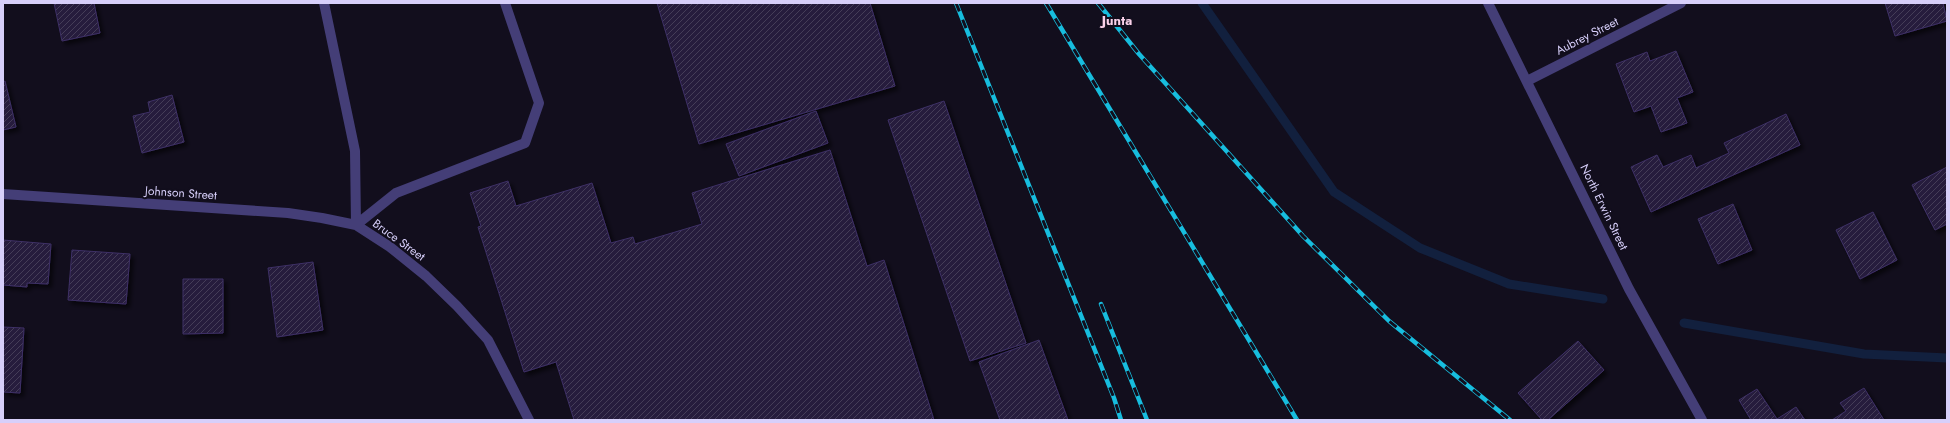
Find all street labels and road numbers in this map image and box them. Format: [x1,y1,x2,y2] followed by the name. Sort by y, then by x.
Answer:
[1552,12,1622,60] street label: Aubrey Street
[1575,161,1633,253] street label: North Erwin Street
[142,181,218,204] street label: Johnson Street
[369,215,429,265] street label: Bruce Street

